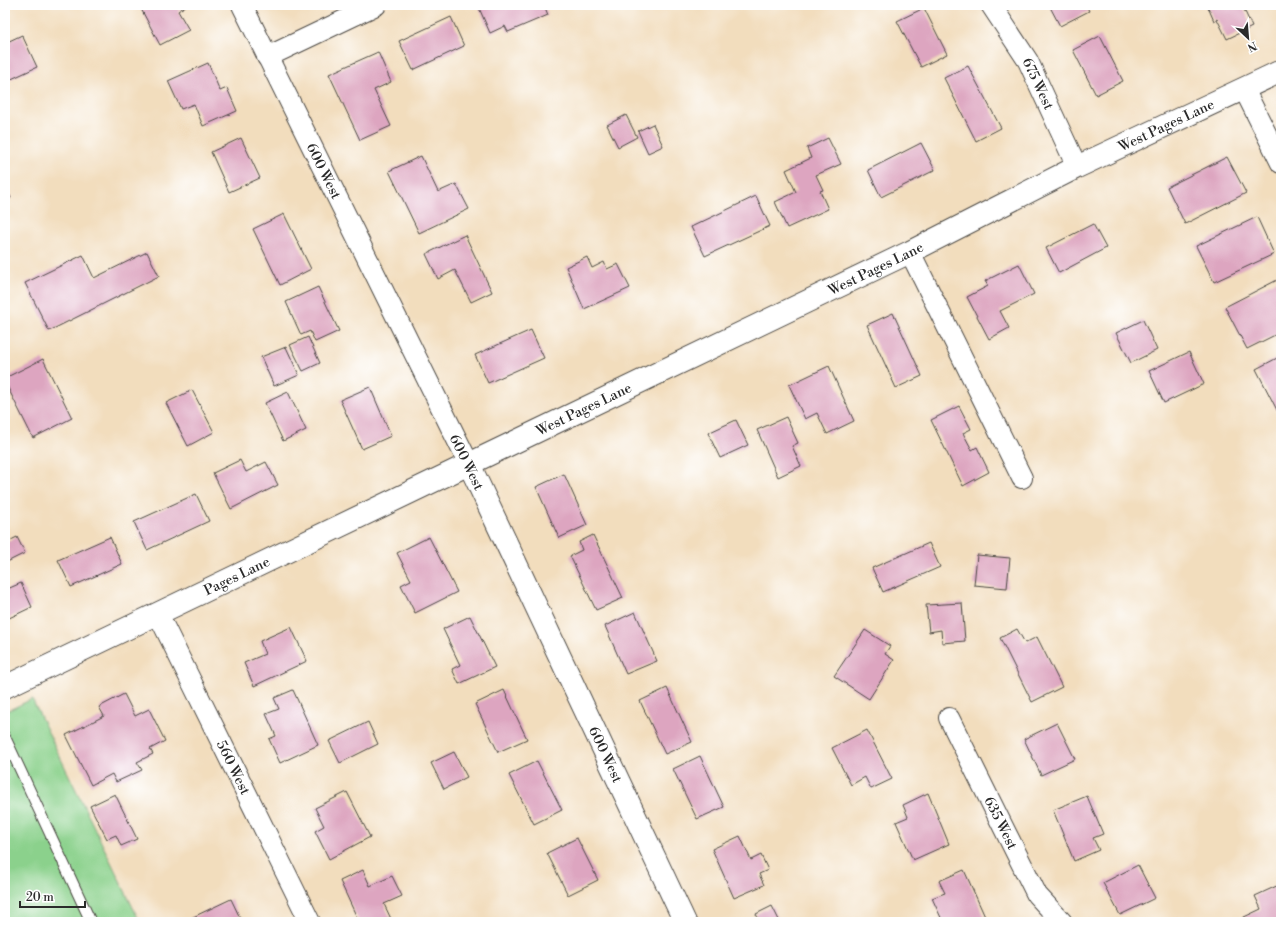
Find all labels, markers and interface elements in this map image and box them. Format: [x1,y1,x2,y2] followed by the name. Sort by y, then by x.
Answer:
[1228,18,1268,58] north arrow
[1245,38,1259,54] text: N
[1018,55,1057,113] street label: 675 West
[1115,96,1217,157] street label: West Pages Lane
[302,140,345,202] street label: 600 West
[824,239,927,300] street label: West Pages Lane
[532,379,635,441] street label: West Pages Lane
[445,432,487,493] street label: 600 West
[201,553,273,600] street label: Pages Lane
[584,724,626,786] street label: 600 West
[212,738,254,798] street label: 560 West
[979,794,1021,853] street label: 635 West
[20,883,85,909] scale bar
[26,890,54,905] text: 20 m

